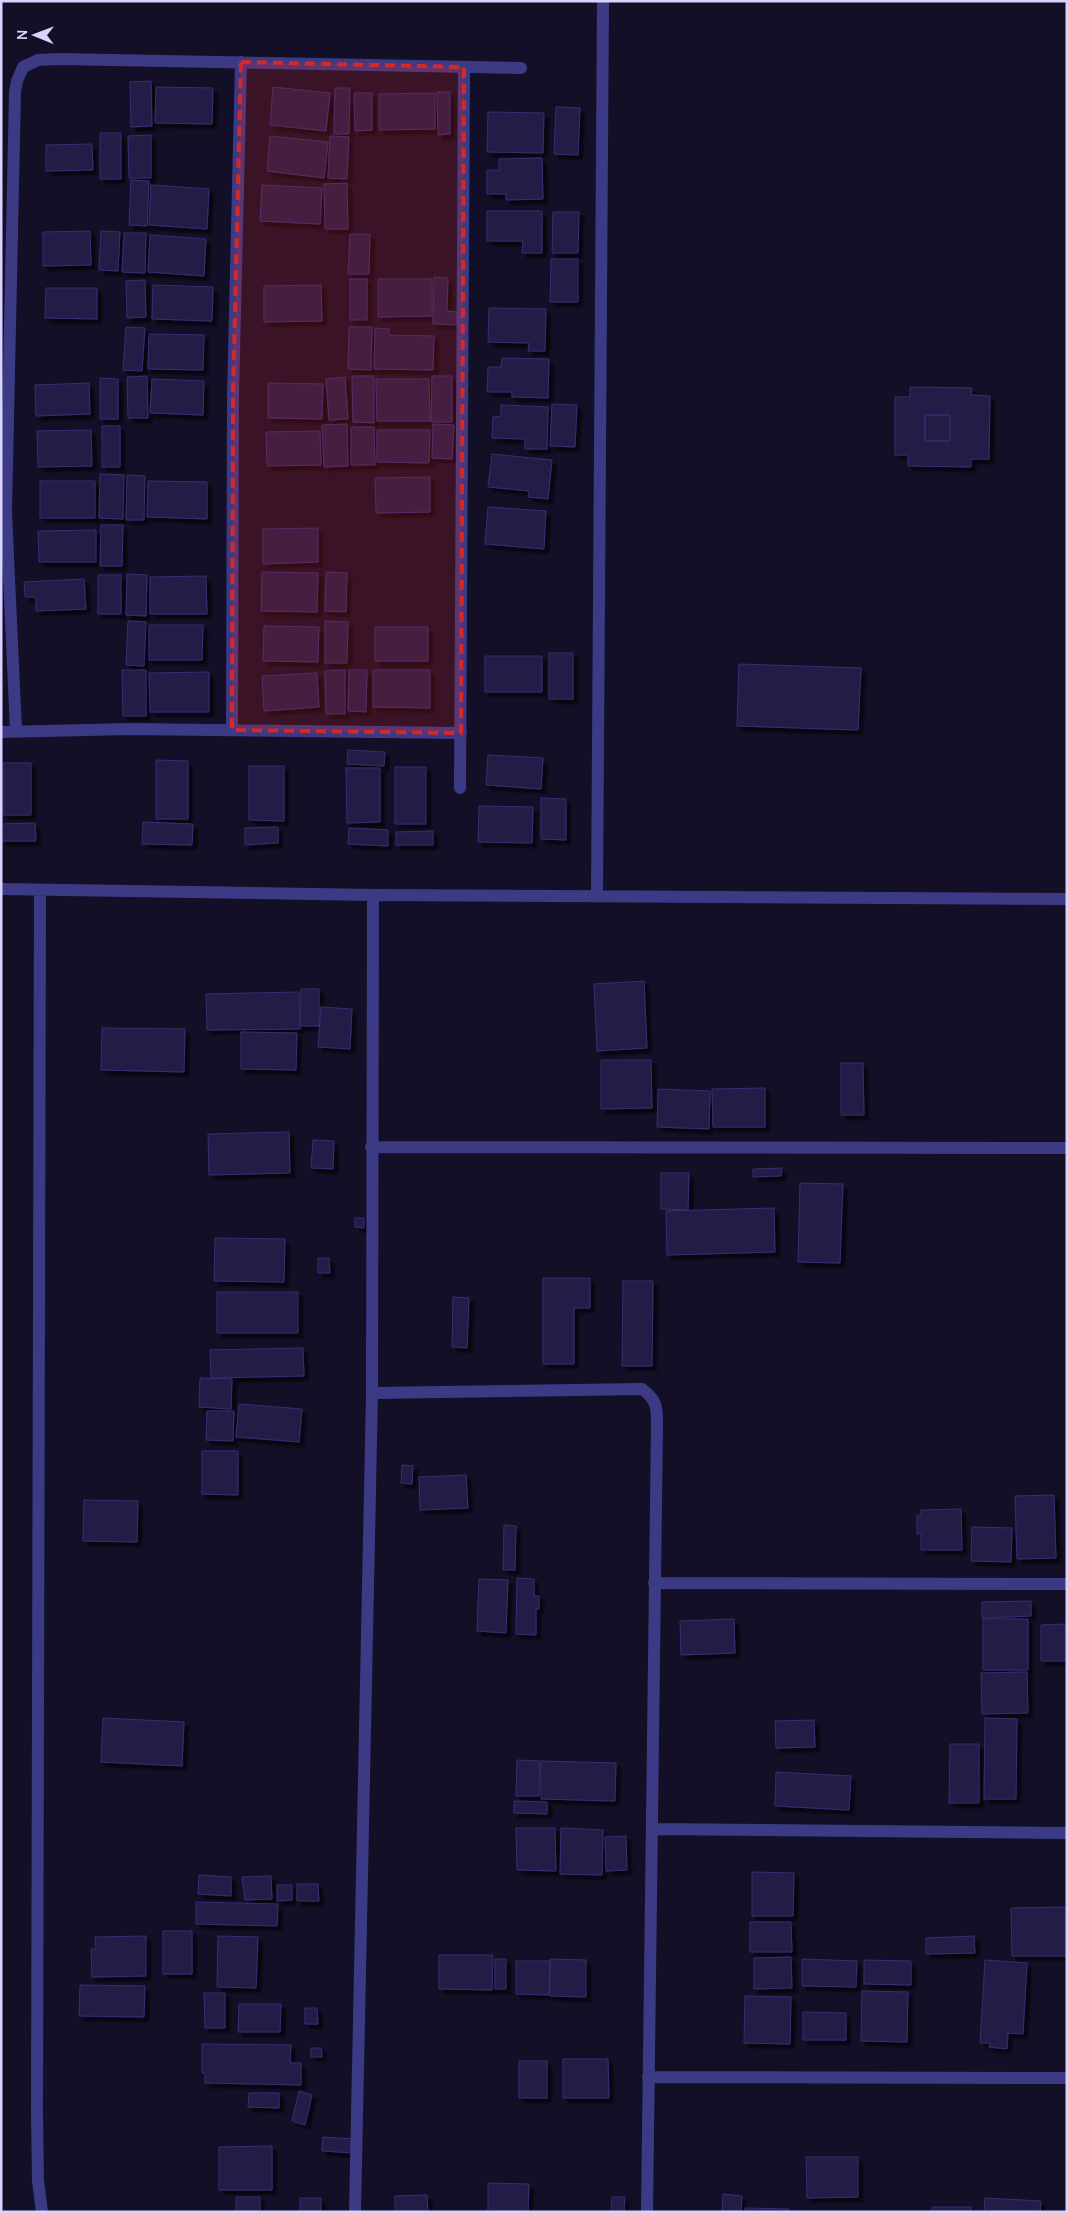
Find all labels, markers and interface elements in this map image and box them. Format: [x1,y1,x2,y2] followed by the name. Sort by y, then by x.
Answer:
[10,10,60,60] north arrow
[12,30,31,40] text: N

